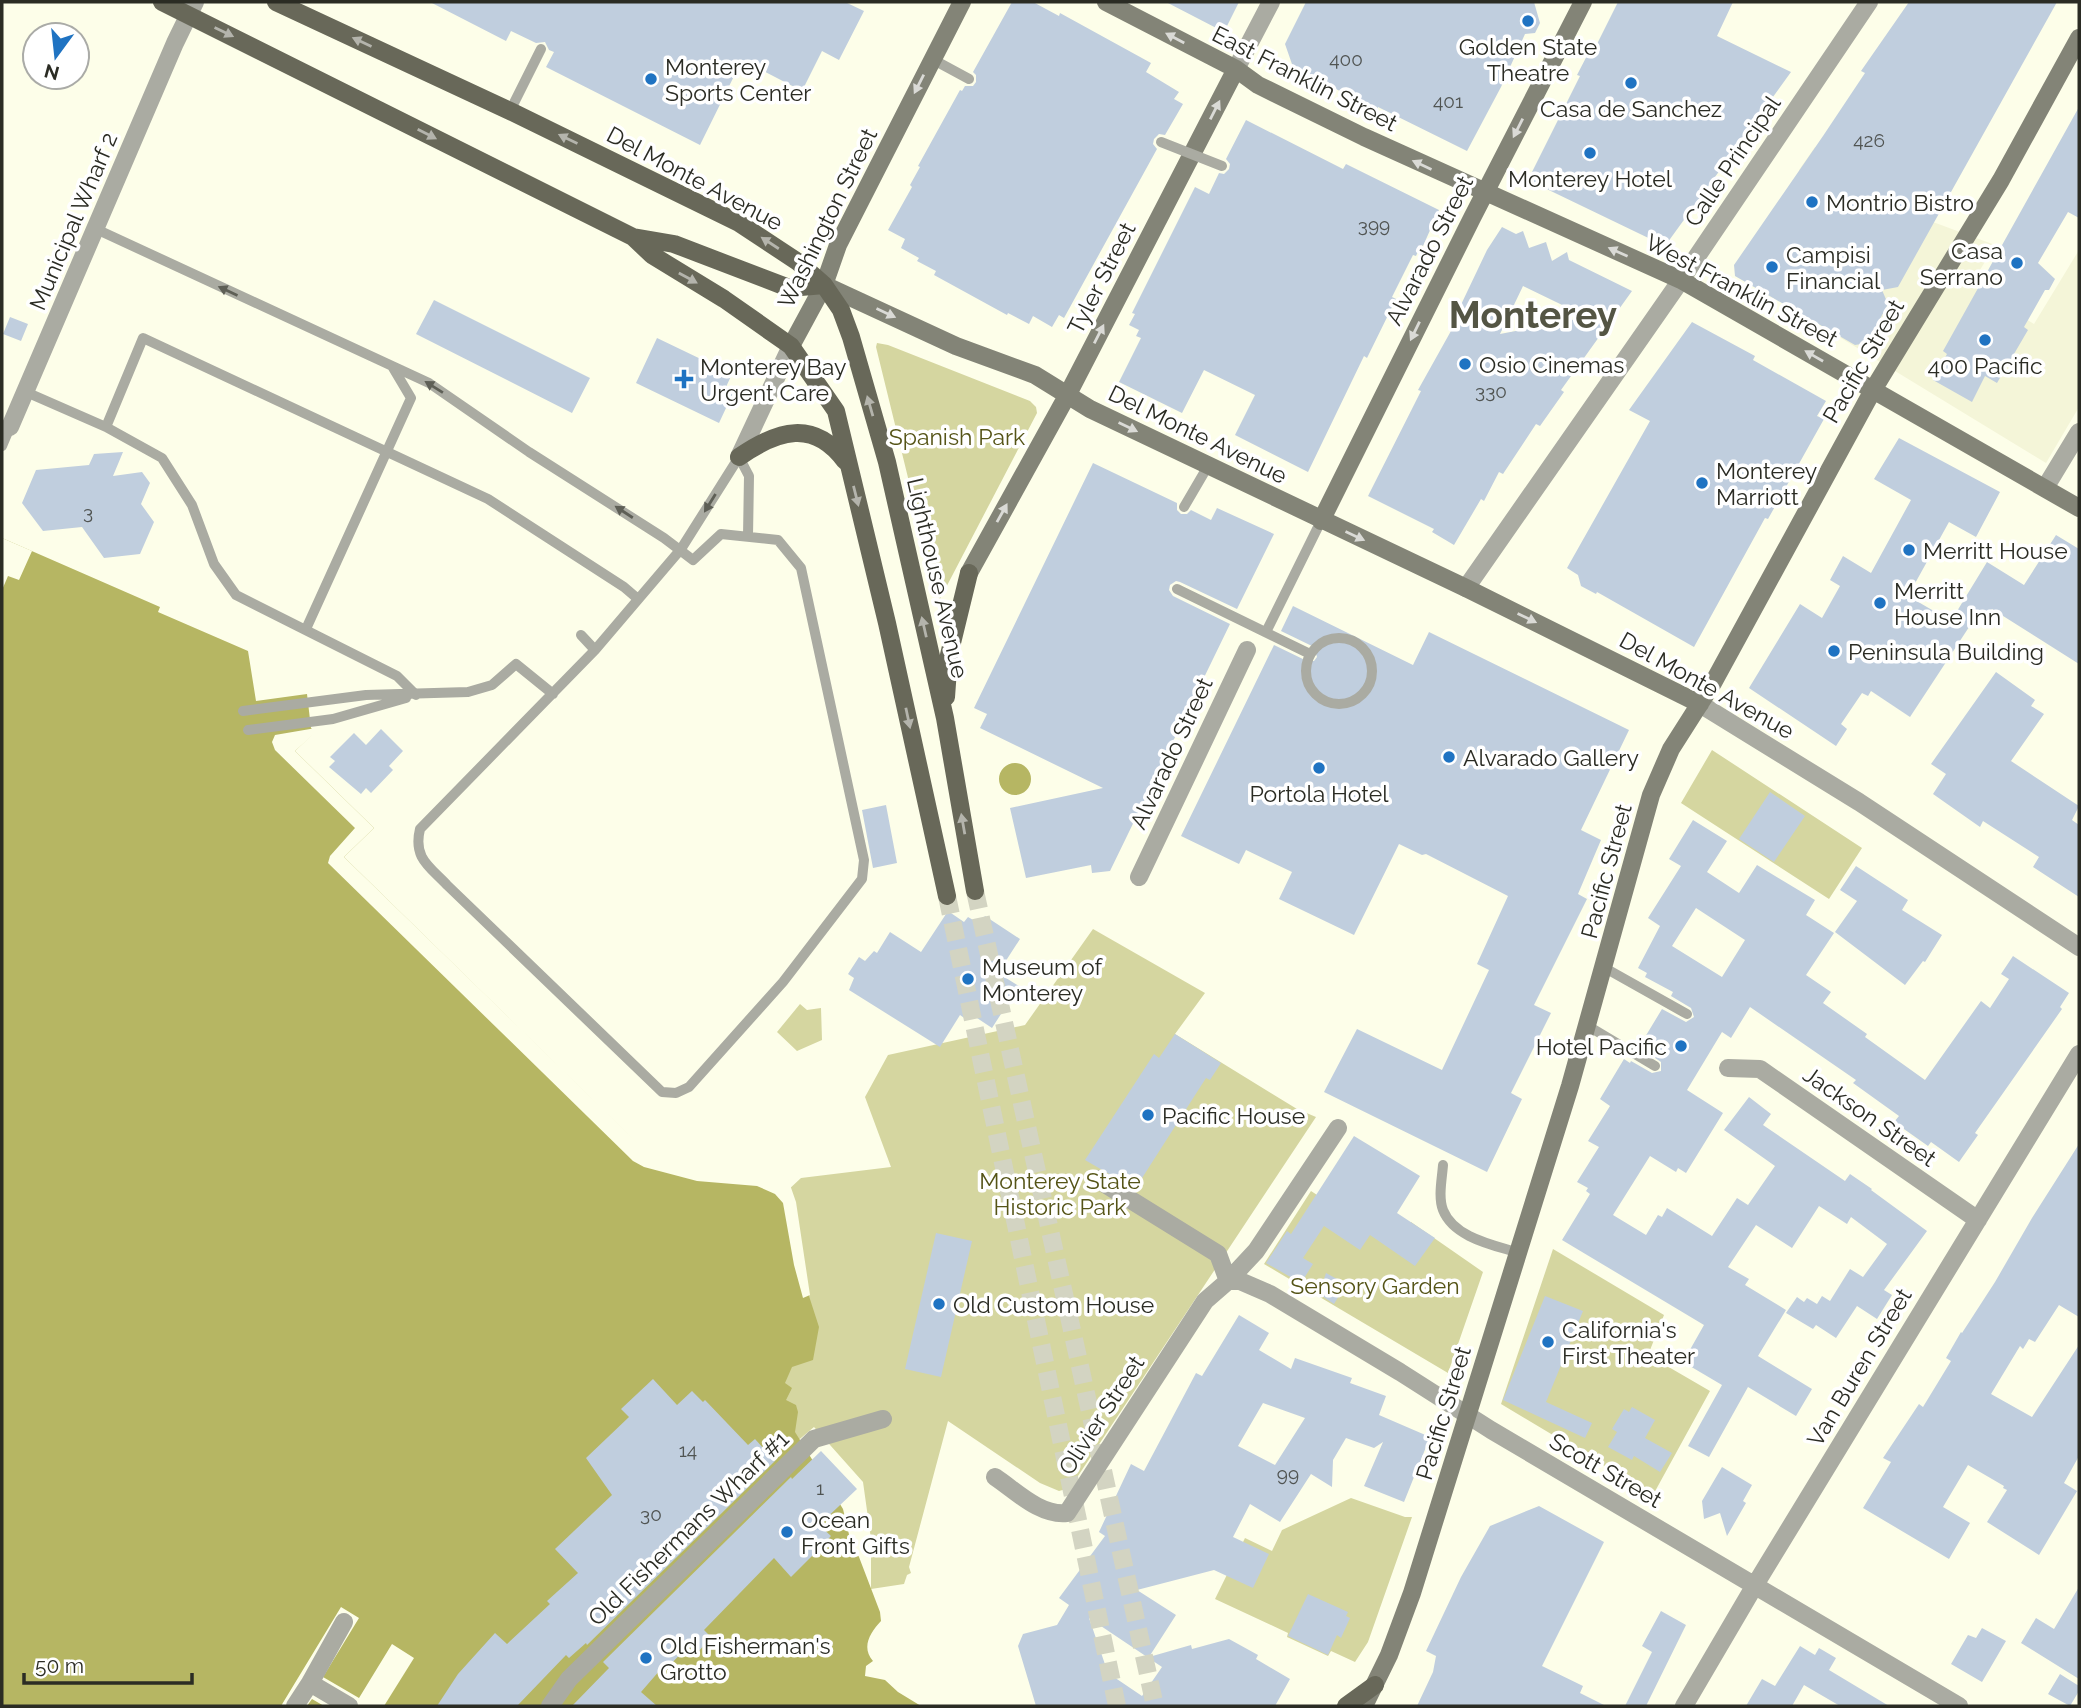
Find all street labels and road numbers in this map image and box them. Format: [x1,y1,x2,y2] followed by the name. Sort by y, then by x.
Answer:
[1208,20,1402,137] street label: East Franklin Street
[1678,90,1786,231] street label: Calle Principal
[602,120,788,236] street label: Del Monte Avenue
[772,123,882,312] street label: Washington Street
[23,128,123,314] street label: Municipal Wharf 2
[1380,171,1478,329] street label: Alvarado Street
[1061,217,1141,338] street label: Tyler Street
[1641,228,1843,352] street label: West Franklin Street
[1817,294,1909,428] street label: Pacific Street
[1104,379,1292,489] street label: Del Monte Avenue
[902,475,974,681] street label: Lighthouse Avenue
[1615,626,1799,744] street label: Del Monte Avenue
[1124,673,1218,833] street label: Alvarado Street
[1575,800,1637,941] street label: Pacific Street
[1798,1060,1942,1172] street label: Jackson Street
[1801,1283,1917,1451] street label: Van Buren Street
[1410,1343,1476,1483] street label: Pacific Street
[1053,1350,1150,1480] street label: Olivier Street
[582,1425,794,1631] street label: Old Fishermans Wharf #1
[1545,1427,1667,1513] street label: Scott Street

